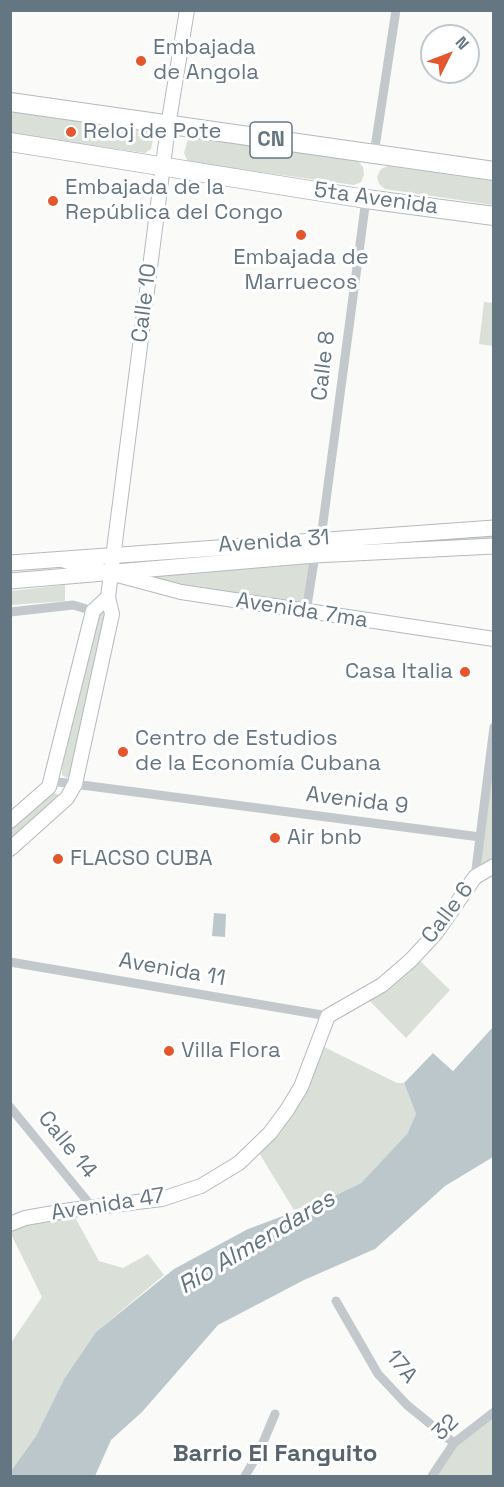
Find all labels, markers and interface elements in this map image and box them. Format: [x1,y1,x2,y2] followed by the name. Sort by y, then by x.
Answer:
[420,24,480,84] north arrow
[451,32,474,54] text: N
[153,35,259,86] place label: Embajada de Angola
[134,54,148,68] marker: Embajada de Angola
[83,119,222,145] place label: Reloj de Pote
[250,122,292,158] road number: CN
[64,125,78,139] marker: Reloj de Pote
[65,175,283,226] place label: Embajada de la República del Congo
[312,177,440,221] street label: 5ta Avenida
[46,194,60,208] marker: Embajada de la República del Congo
[294,228,308,242] marker: Embajada de Marruecos
[233,245,369,296] place label: Embajada de Marruecos
[127,262,163,344] street label: Calle 10
[307,330,341,402] street label: Calle 8
[218,525,330,559] street label: Avenida 31
[234,588,370,634] street label: Avenida 7ma
[345,659,453,685] place label: Casa Italia
[458,665,472,679] marker: Casa Italia
[135,726,381,778] place label: Centro de Estudios de la Economía Cubana
[116,745,130,759] marker: Centro de Estudios de la Economía Cubana
[304,782,410,820] street label: Avenida 9
[287,825,362,851] place label: Air bnb
[268,831,282,845] marker: Air bnb
[70,846,213,872] place label: FLACSO CUBA
[51,852,65,866] marker: FLACSO CUBA
[416,877,480,949] street label: Calle 6
[117,948,227,992] street label: Avenida 11
[181,1038,281,1064] place label: Villa Flora
[162,1044,176,1058] marker: Villa Flora
[32,1106,102,1184] street label: Calle 14
[49,1183,167,1227] street label: Avenida 47
[174,1185,340,1301] water label: Río Almendares
[380,1345,422,1389] street label: 17A
[427,1409,465,1447] street label: 32
[173,1440,377,1468] district label: Barrio El Fanguito

